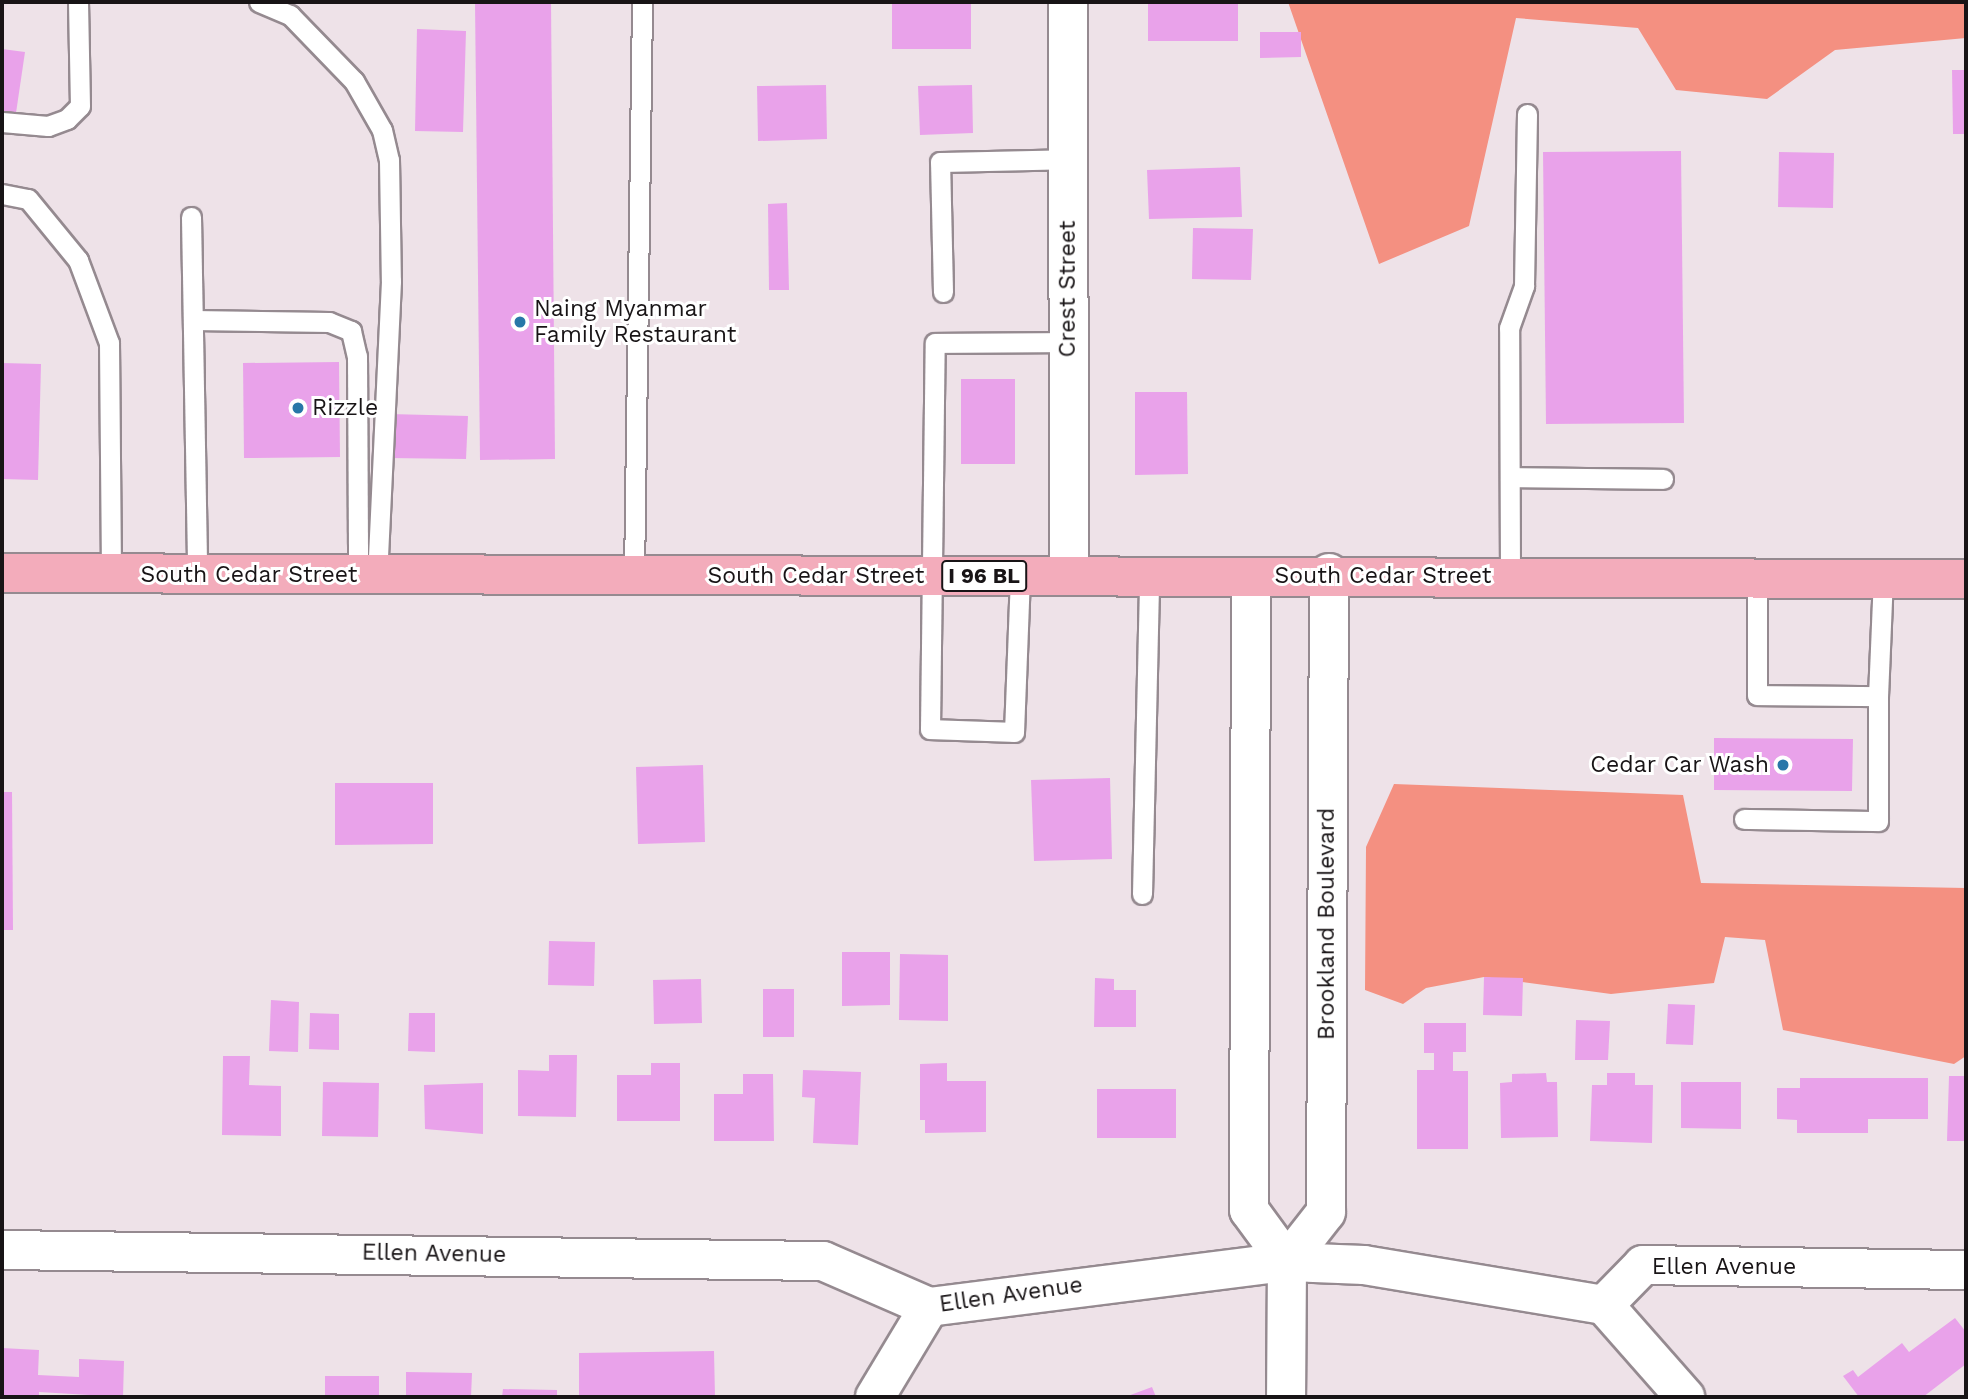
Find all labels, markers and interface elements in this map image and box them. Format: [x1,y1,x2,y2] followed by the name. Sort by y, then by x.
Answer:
[1054,221,1082,357] street label: Crest Street
[534,295,737,349] place label: Naing Myanmar Family Restaurant
[512,314,528,330] marker: Naing Myanmar Family Restaurant
[312,394,378,422] place label: Rizzle
[290,400,306,416] marker: Rizzle
[940,558,1028,594] road number: I 96 BL
[140,561,358,589] street label: South Cedar Street
[707,562,925,590] street label: South Cedar Street
[1274,562,1492,590] street label: South Cedar Street
[1589,751,1769,779] place label: Cedar Car Wash
[1775,757,1791,773] marker: Cedar Car Wash
[1313,808,1341,1040] street label: Brookland Boulevard
[361,1239,507,1269] street label: Ellen Avenue
[1651,1253,1797,1281] street label: Ellen Avenue
[937,1271,1085,1319] street label: Ellen Avenue

